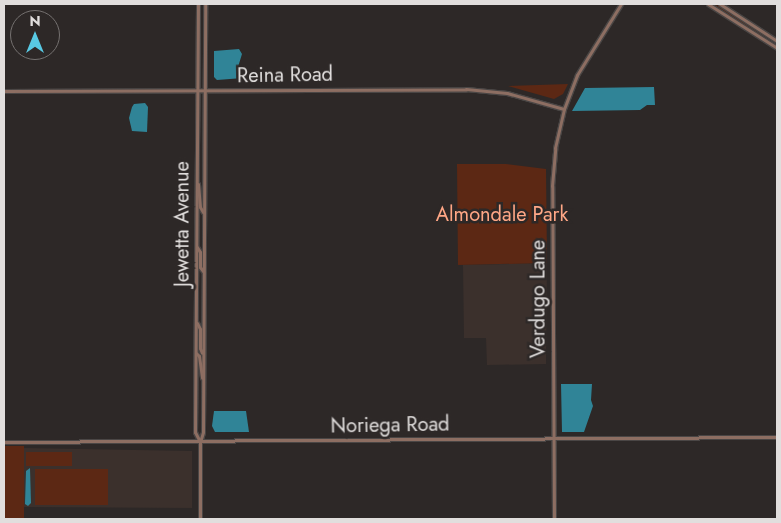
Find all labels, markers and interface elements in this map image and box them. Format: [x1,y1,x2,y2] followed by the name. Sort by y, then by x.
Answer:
[10,10,60,60] north arrow
[29,11,41,31] text: N
[237,62,333,88] street label: Reina Road
[170,161,194,287] street label: Jewetta Avenue
[436,202,568,226] park label: Almondale Park
[526,240,550,358] street label: Verdugo Lane
[330,412,450,438] street label: Noriega Road

